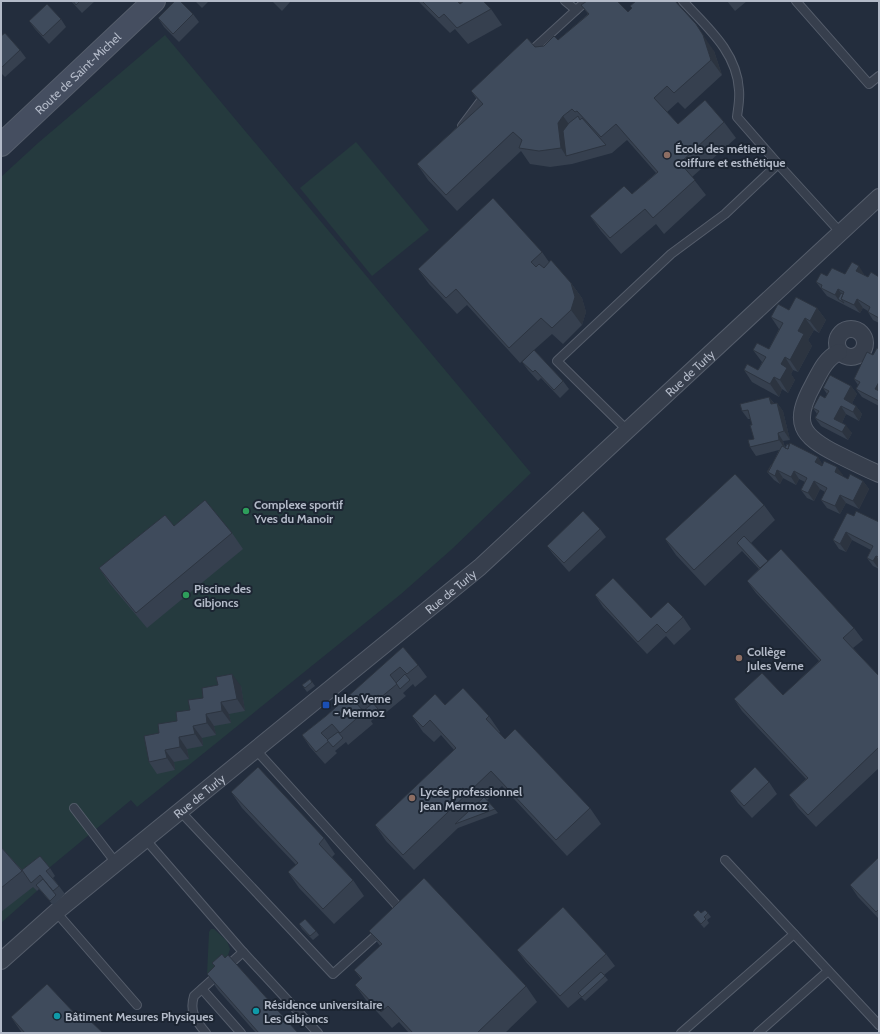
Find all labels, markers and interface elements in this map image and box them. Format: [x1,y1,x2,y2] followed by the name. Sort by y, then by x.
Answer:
[31,29,124,117] street label: Route de Saint-Michel
[675,141,786,170] place label: École des métiers coiffure et esthétique
[662,150,672,160] marker: École des métiers coiffure et esthétique
[662,346,717,399] street label: Rue de Turly
[253,497,343,526] place label: Complexe sportif Yves du Manoir
[241,506,251,516] marker: Complexe sportif Yves du Manoir
[422,566,479,617] street label: Rue de Turly
[194,581,251,610] place label: Piscine des Gibjoncs
[181,590,191,600] marker: Piscine des Gibjoncs
[746,644,804,673] place label: Collège Jules Verne
[734,653,744,663] marker: Collège Jules Verne
[333,691,391,720] place label: Jules Verne - Mermoz
[321,700,331,710] marker: Jules Verne - Mermoz
[170,770,228,821] street label: Rue de Turly
[419,784,522,813] place label: Lycée professionnel Jean Mermoz
[407,793,417,803] marker: Lycée professionnel Jean Mermoz
[264,997,382,1026] place label: Résidence universitaire Les Gibjoncs
[251,1006,261,1016] marker: Résidence universitaire Les Gibjoncs
[65,1009,214,1024] place label: Bâtiment Mesures Physiques
[52,1011,62,1021] marker: Bâtiment Mesures Physiques

